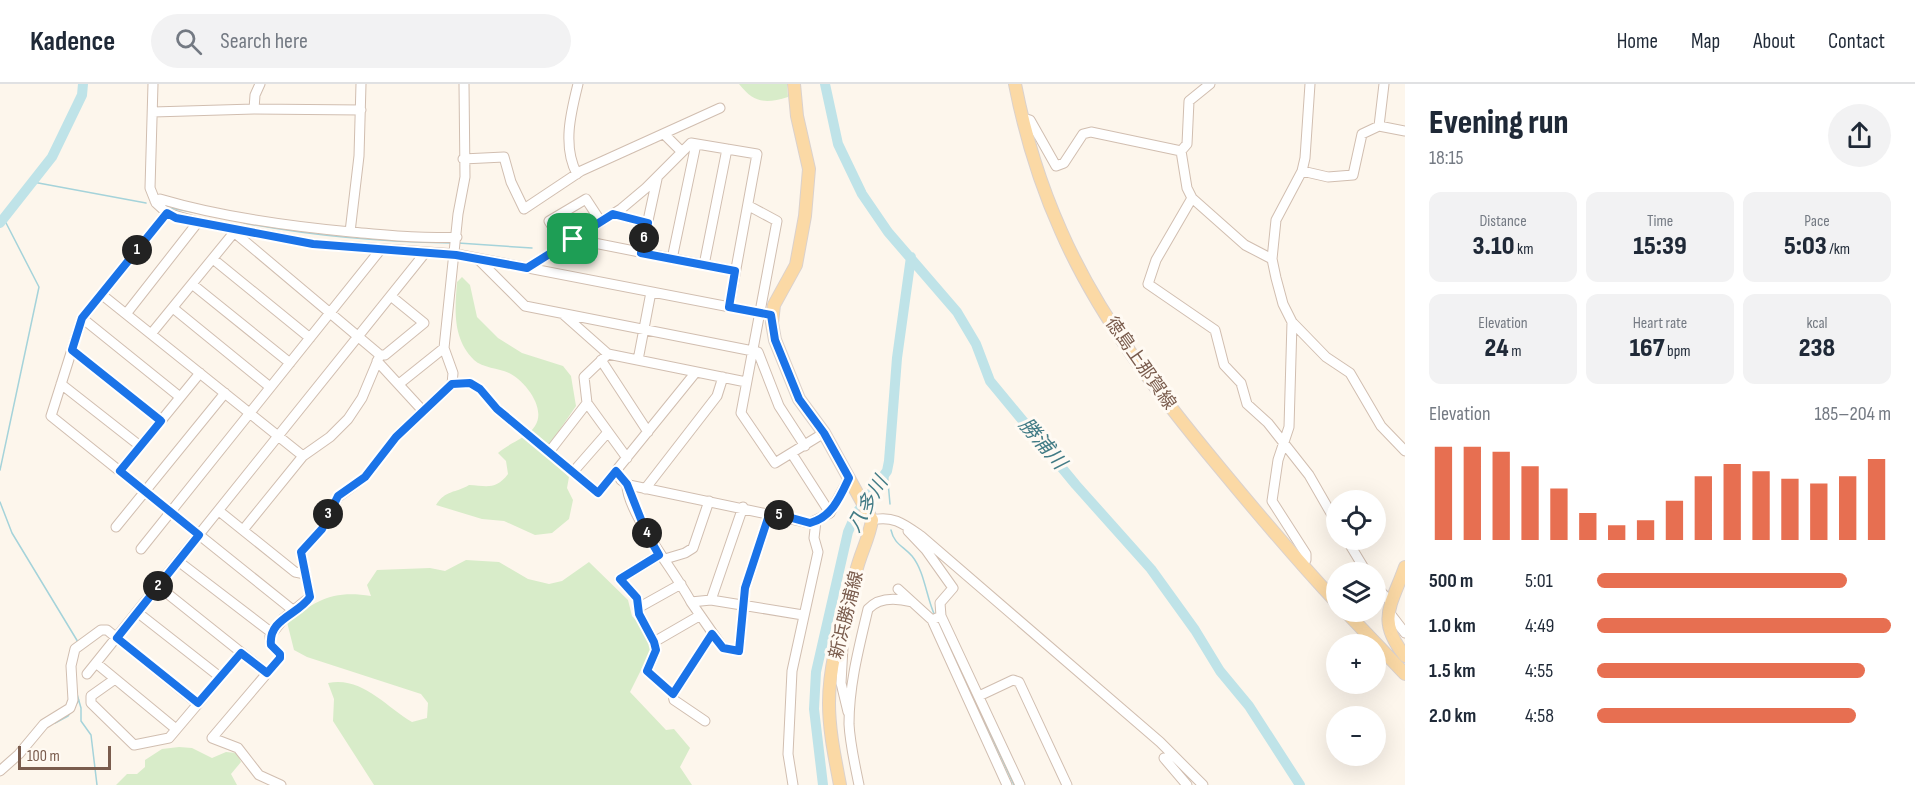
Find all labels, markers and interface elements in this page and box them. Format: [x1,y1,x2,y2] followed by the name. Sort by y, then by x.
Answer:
[151,14,571,68] search box
[30,25,115,58] text: Kadence
[172,25,205,58] icon: search
[220,28,308,55] text: Search here
[1617,29,1658,54] text: Home
[1691,29,1720,54] text: Map
[1753,29,1795,54] text: About
[1828,29,1885,54] text: Contact
[1429,103,1569,143] text: Evening run
[1828,104,1891,167] button: share
[1429,146,1464,170] text: 18:15
[1479,212,1527,231] text: Distance
[1647,212,1673,231] text: Time
[1804,212,1830,231] text: Pace
[547,213,598,264] pin
[556,222,589,255] icon: arrive
[629,223,659,253] pin: 6
[640,228,648,247] text: 6
[1473,231,1515,262] text: 3.10
[1633,231,1687,262] text: 15:39
[1784,231,1827,262] text: 5:03
[122,235,152,265] pin: 1
[134,240,140,259] text: 1
[1515,240,1533,259] text: km
[1827,240,1850,259] text: /km
[1101,313,1180,414] street label: 徳島上那賀線
[1478,314,1528,333] text: Elevation
[1633,314,1687,333] text: Heart rate
[1806,314,1828,333] text: kcal
[1484,333,1509,364] text: 24
[1629,333,1664,364] text: 167
[1799,333,1835,364] text: 238
[1509,342,1522,361] text: m
[1664,342,1691,361] text: bpm
[1429,402,1491,426] text: Elevation
[1815,402,1891,426] text: 185–204 m
[1014,413,1072,476] water label: 勝浦川
[842,471,894,536] water label: 八多川
[1326,490,1386,766] map controls
[1326,490,1386,550] button: locate
[313,499,343,529] pin: 3
[764,500,794,530] pin: 5
[324,504,332,523] text: 3
[775,505,783,524] text: 5
[632,518,662,548] pin: 4
[643,523,651,542] text: 4
[1326,562,1386,622] button: layers
[825,569,868,661] street label: 新浜勝浦線
[1429,569,1473,593] text: 500 m
[1525,569,1553,593] text: 5:01
[143,571,173,601] pin: 2
[154,576,162,595] text: 2
[1429,614,1476,638] text: 1.0 km
[1525,614,1554,638] text: 4:49
[1326,634,1386,694] button: +
[1429,659,1475,683] text: 1.5 km
[1525,659,1553,683] text: 4:55
[1429,704,1476,728] text: 2.0 km
[1525,704,1554,728] text: 4:58
[1326,706,1386,766] button: −
[18,743,111,770] scale bar
[27,747,60,766] text: 100 m

